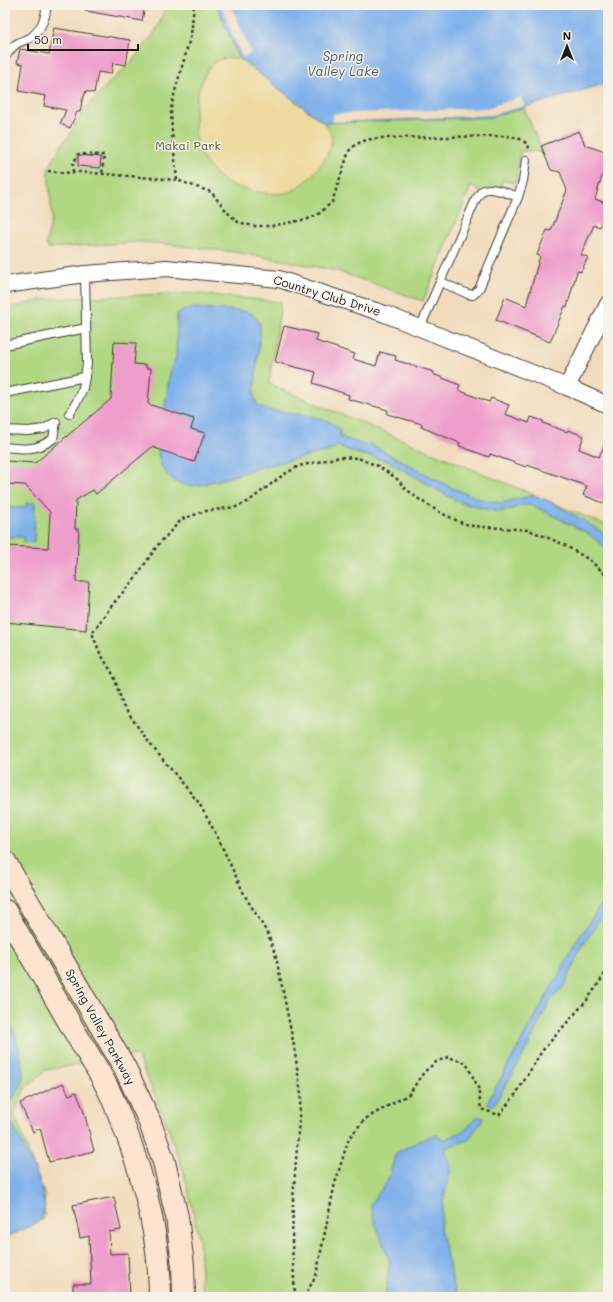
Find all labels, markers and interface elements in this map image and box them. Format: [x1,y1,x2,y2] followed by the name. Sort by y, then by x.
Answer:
[28,26,138,52] scale bar
[547,26,587,66] north arrow
[563,28,571,43] text: N
[34,31,62,47] text: 50 m
[307,47,379,79] water label: Spring Valley Lake
[155,137,221,153] park label: Makai Park
[272,271,383,319] street label: Country Club Drive
[62,966,139,1087] street label: Spring Valley Parkway

